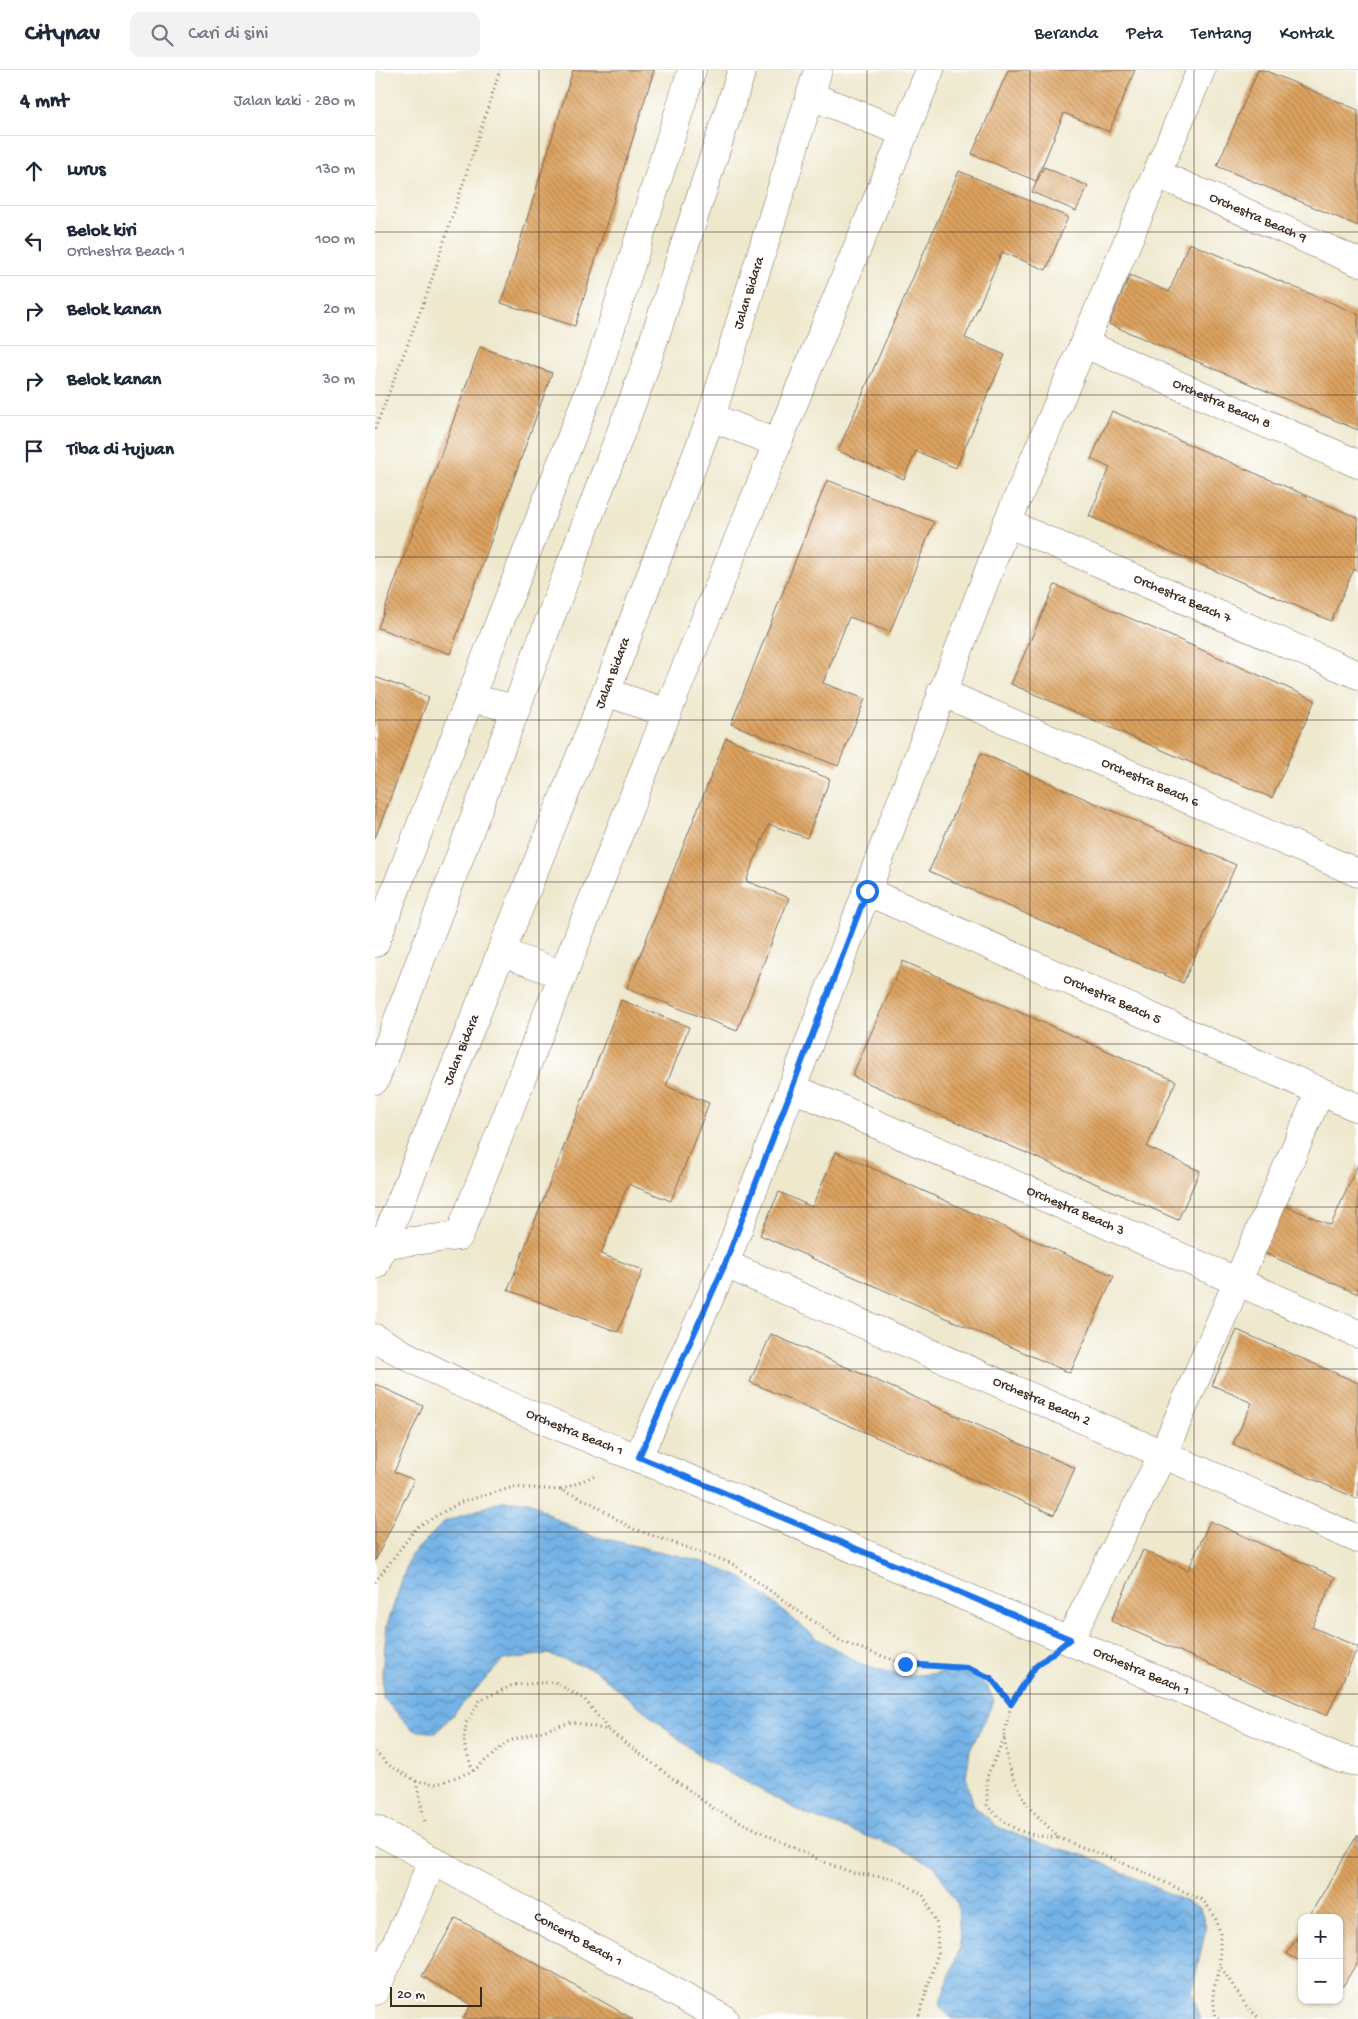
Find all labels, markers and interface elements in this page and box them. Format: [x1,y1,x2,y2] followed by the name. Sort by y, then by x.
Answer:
[130,12,480,57] search box
[25,20,100,49] text: Citynav
[148,21,176,49] icon: search
[188,23,268,46] text: Cari di sini
[1034,24,1098,45] text: Beranda
[1126,24,1163,45] text: Peta
[1191,24,1252,45] text: Tentang
[1280,24,1333,45] text: Kontak
[20,90,68,115] text: 4 mnt
[234,93,355,112] text: Jalan kaki · 280 m
[20,157,48,185] icon: ahead
[67,159,106,182] text: Lurus
[316,161,355,180] text: 130 m
[1206,189,1309,247] street label: Orchestra Beach 9
[67,220,137,243] text: Belok kiri
[20,227,48,255] icon: left
[315,231,355,250] text: 100 m
[67,243,185,262] text: Orchestra Beach 1
[730,253,769,331] street label: Jalan Bidara
[20,297,48,325] icon: right
[67,299,161,322] text: Belok kanan
[323,301,355,320] text: 20 m
[20,367,48,395] icon: right
[67,369,161,392] text: Belok kanan
[322,371,355,390] text: 30 m
[1170,375,1273,433] street label: Orchestra Beach 8
[20,437,48,465] icon: arrive
[67,439,174,462] text: Tiba di tujuan
[1131,570,1234,628] street label: Orchestra Beach 7
[592,634,635,711] street label: Jalan Bidara
[1099,754,1202,812] street label: Orchestra Beach 6
[856,880,879,903] route start
[1061,971,1164,1029] street label: Orchestra Beach 5
[440,1011,484,1088] street label: Jalan Bidara
[1024,1182,1127,1240] street label: Orchestra Beach 3
[990,1373,1093,1430] street label: Orchestra Beach 2
[523,1405,626,1460] street label: Orchestra Beach 1
[1090,1643,1192,1700] street label: Orchestra Beach 1
[894,1653,917,1676] route end
[531,1908,625,1970] street label: Concerto Beach 1
[1298,1914,1343,2004] map controls
[1298,1914,1343,1959] button: +
[1298,1959,1343,2004] button: −
[390,1984,483,2007] scale bar
[397,1987,425,2004] text: 20 m

